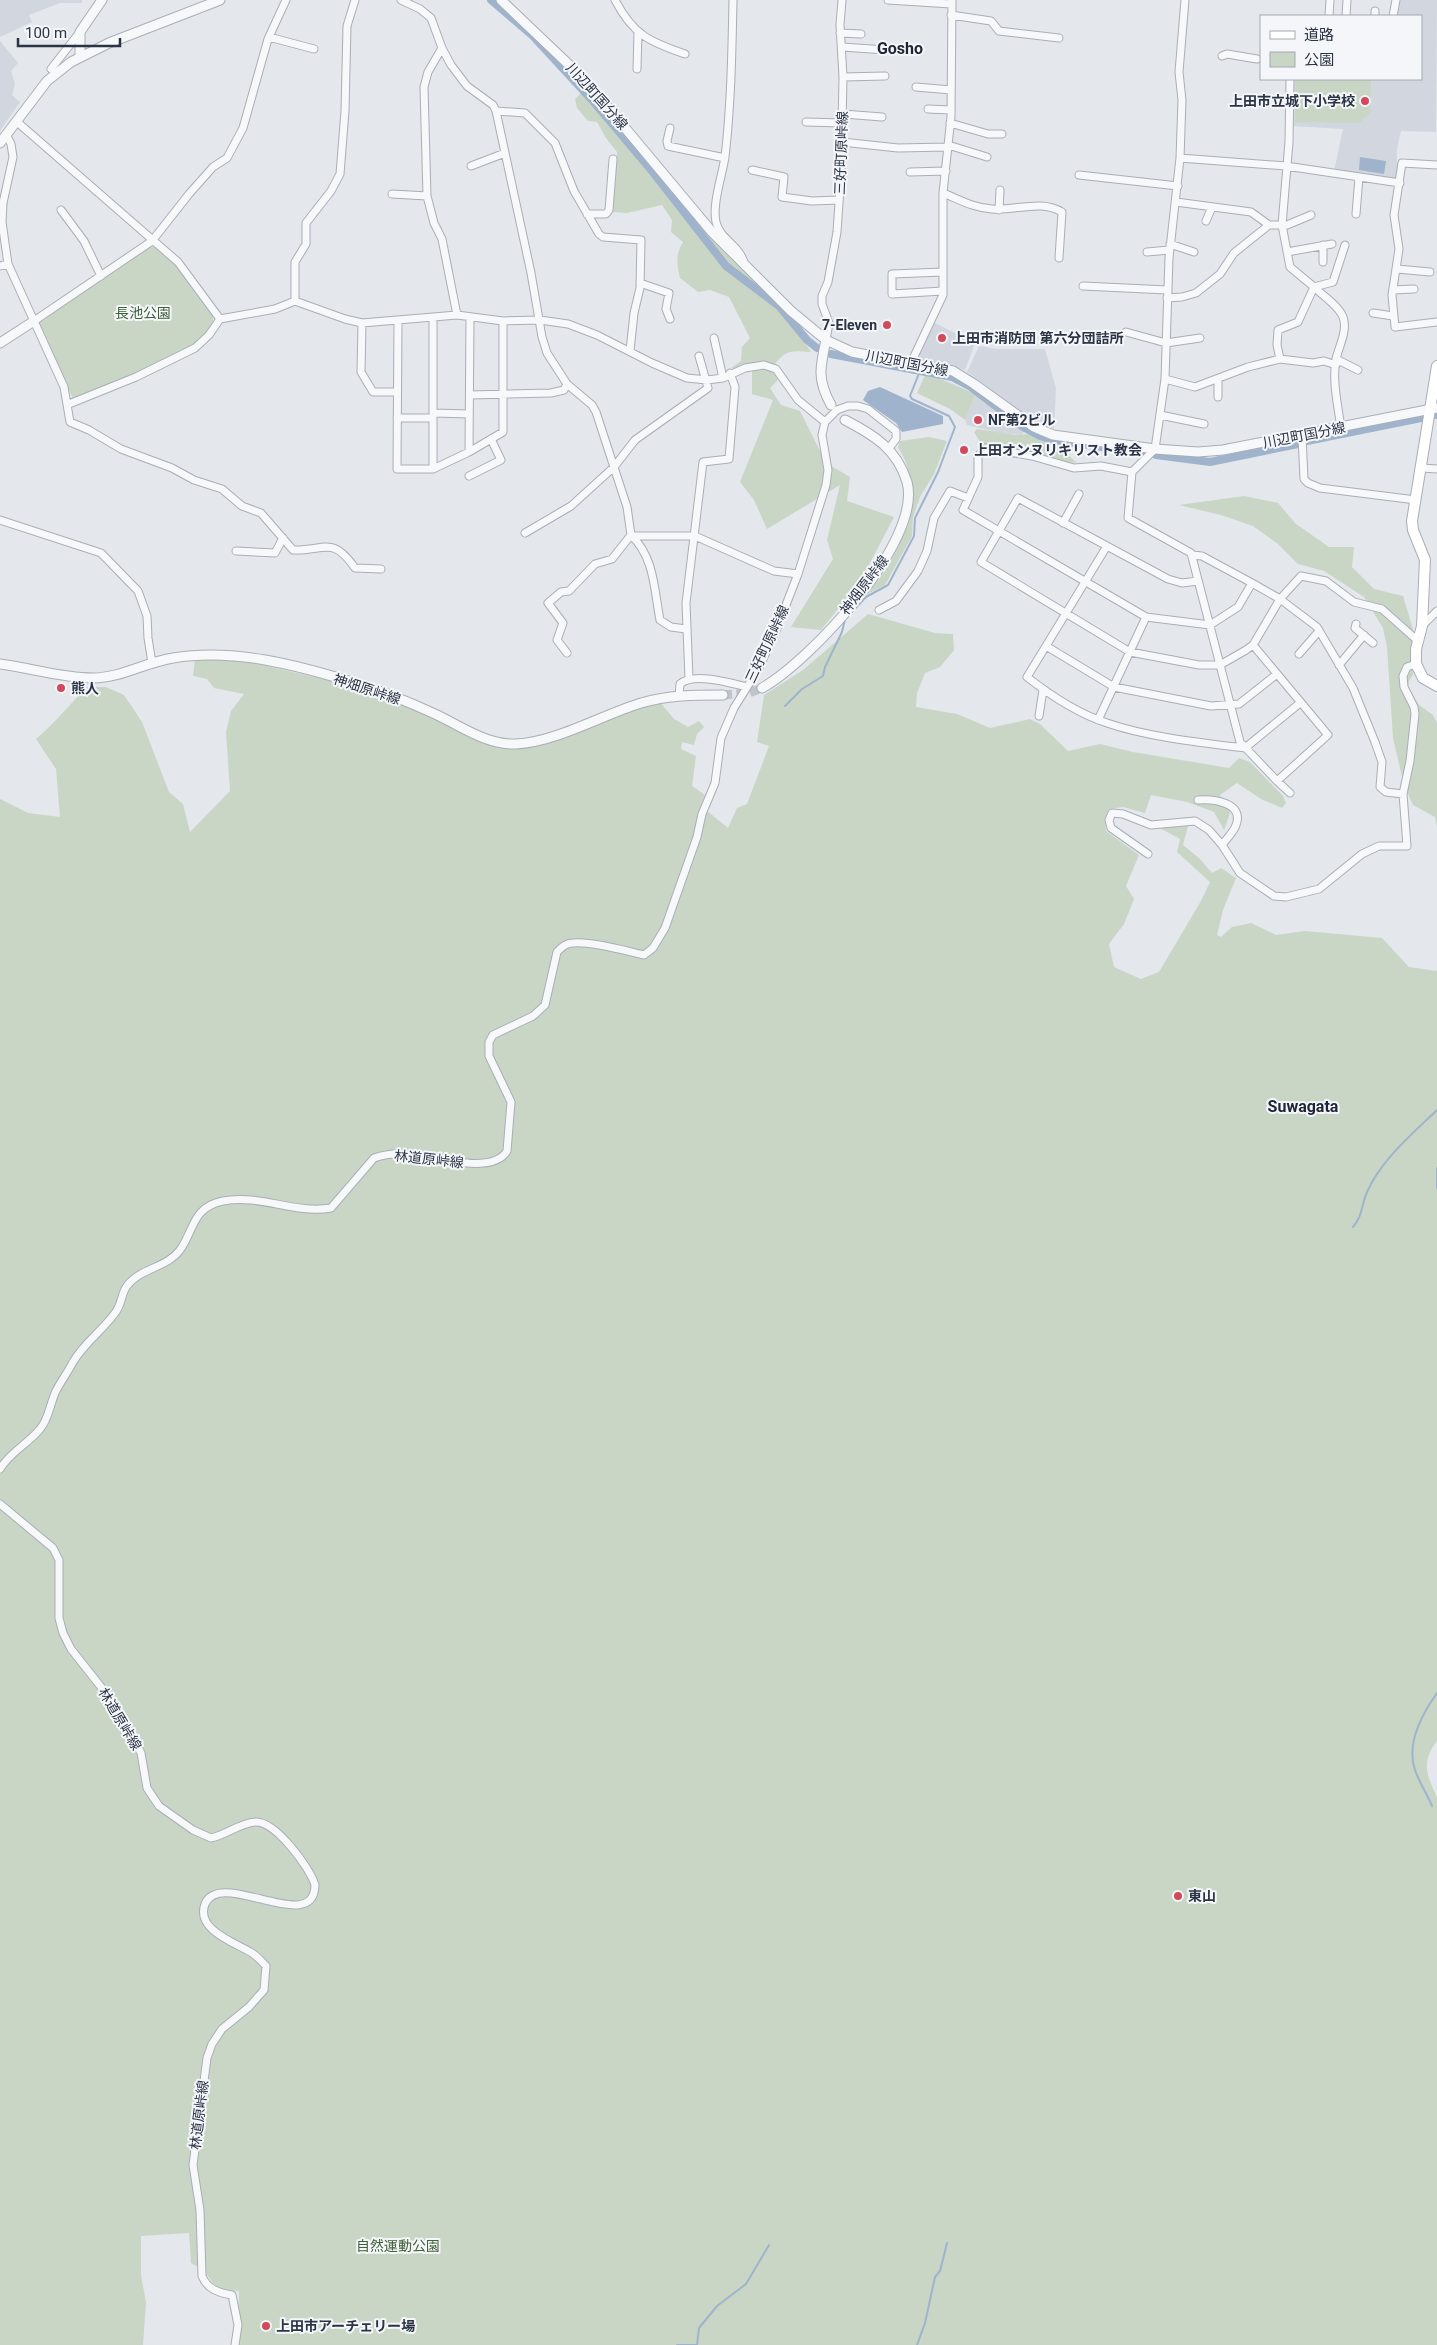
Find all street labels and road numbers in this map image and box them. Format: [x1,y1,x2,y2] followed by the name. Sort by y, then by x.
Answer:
[563,59,631,133] street label: 川辺町国分線
[832,111,850,195] street label: 三好町原峠線
[864,347,950,379] street label: 川辺町国分線
[1261,419,1347,451] street label: 川辺町国分線
[837,552,891,618] street label: 神畑原峠線
[742,603,792,685] street label: 三好町原峠線
[331,671,403,707] street label: 神畑原峠線
[393,1147,465,1171] street label: 林道原峠線
[95,1685,145,1753] street label: 林道原峠線
[187,2079,211,2151] street label: 林道原峠線

